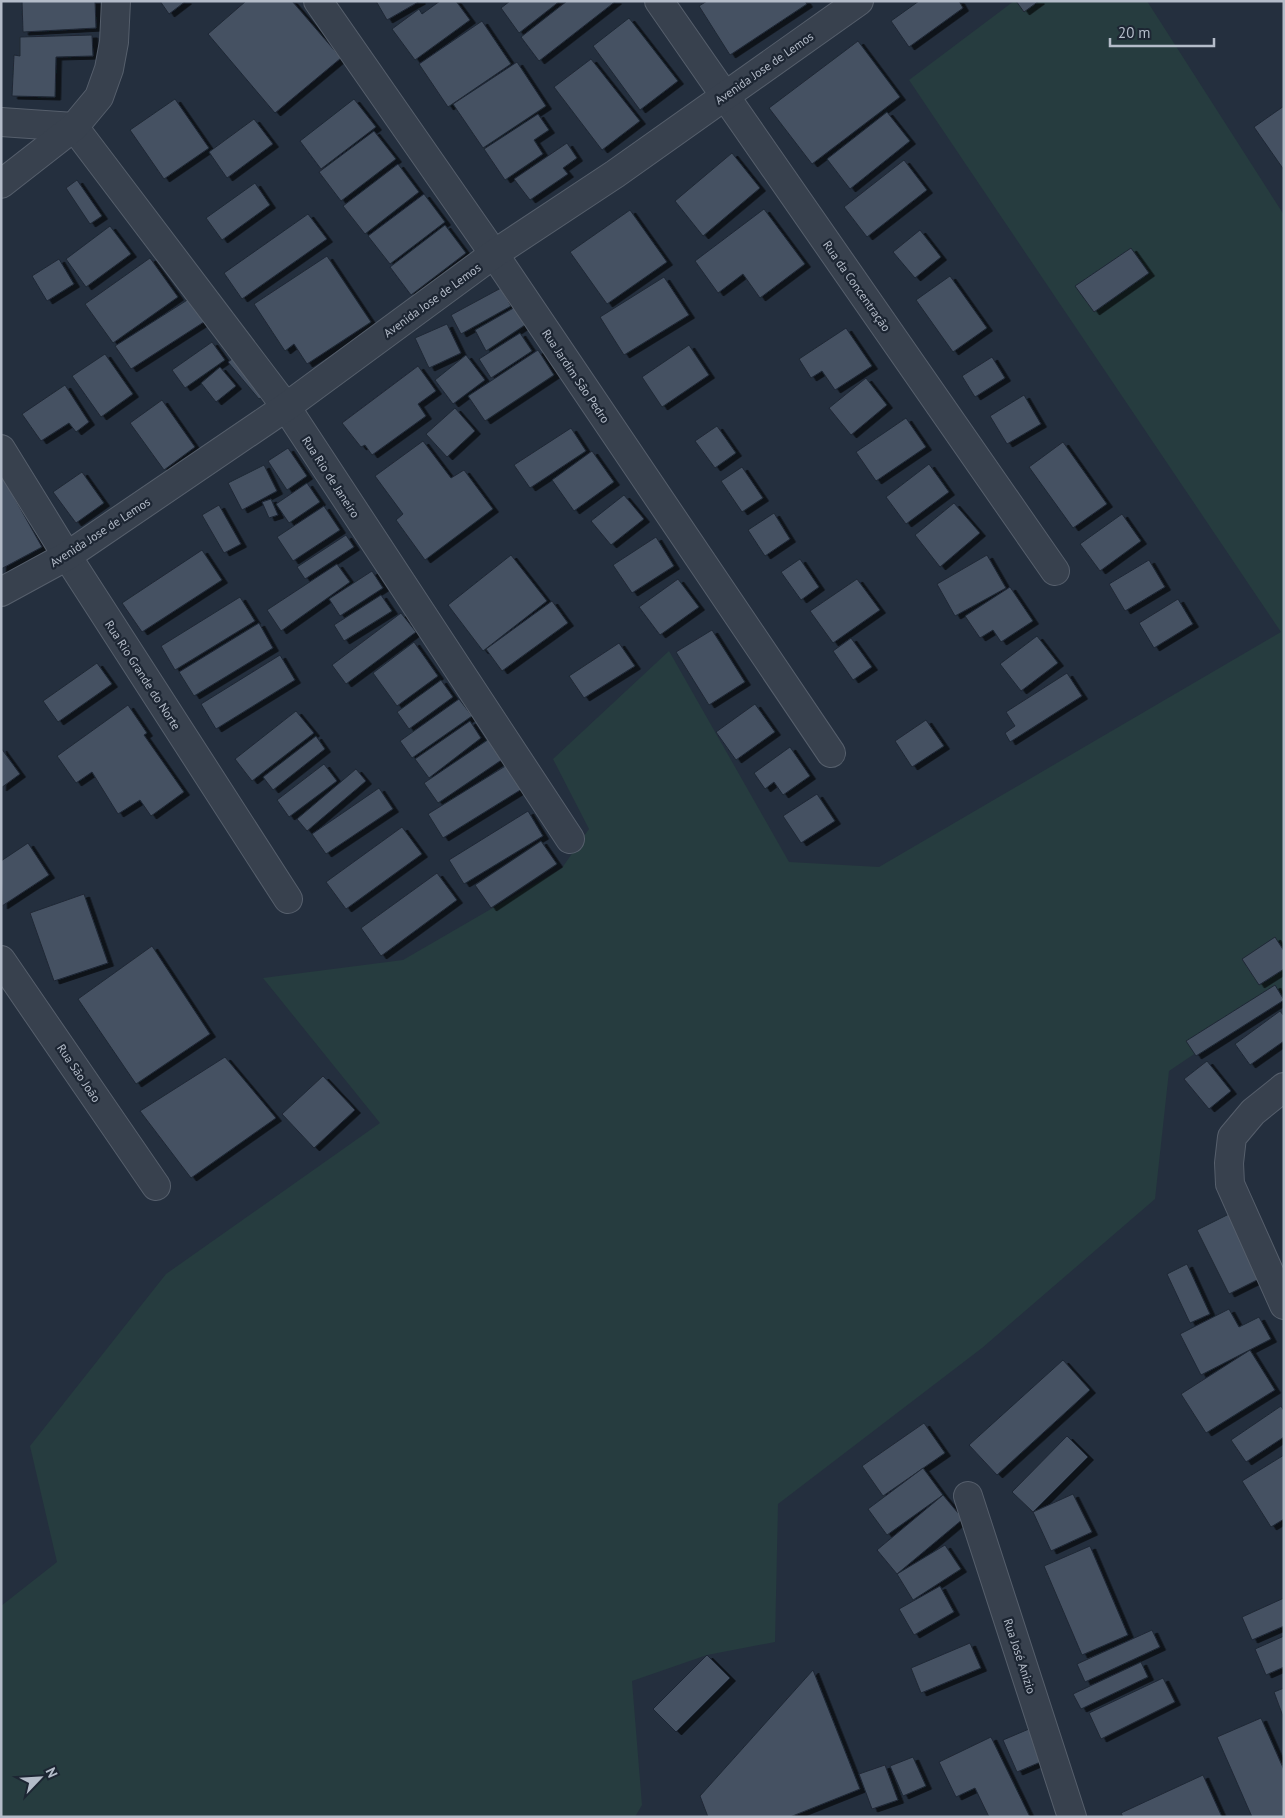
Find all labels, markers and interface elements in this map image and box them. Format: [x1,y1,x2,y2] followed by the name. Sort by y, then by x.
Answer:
[1110,15,1214,47] scale bar
[1118,23,1151,42] text: 20 m
[712,28,816,108] street label: Avenida Jose de Lemos
[820,238,894,334] street label: Rua da Concentração
[380,260,484,340] street label: Avenida Jose de Lemos
[539,326,613,426] street label: Rua Jardim São Pedro
[299,433,363,521] street label: Rua Rio de Janeiro
[47,494,153,570] street label: Avenida Jose de Lemos
[102,617,184,733] street label: Rua Rio Grande do Norte
[54,1041,104,1105] street label: Rua São João
[1001,1616,1039,1696] street label: Rua José Anizio
[15,1753,65,1803] north arrow
[42,1765,62,1780] text: N

